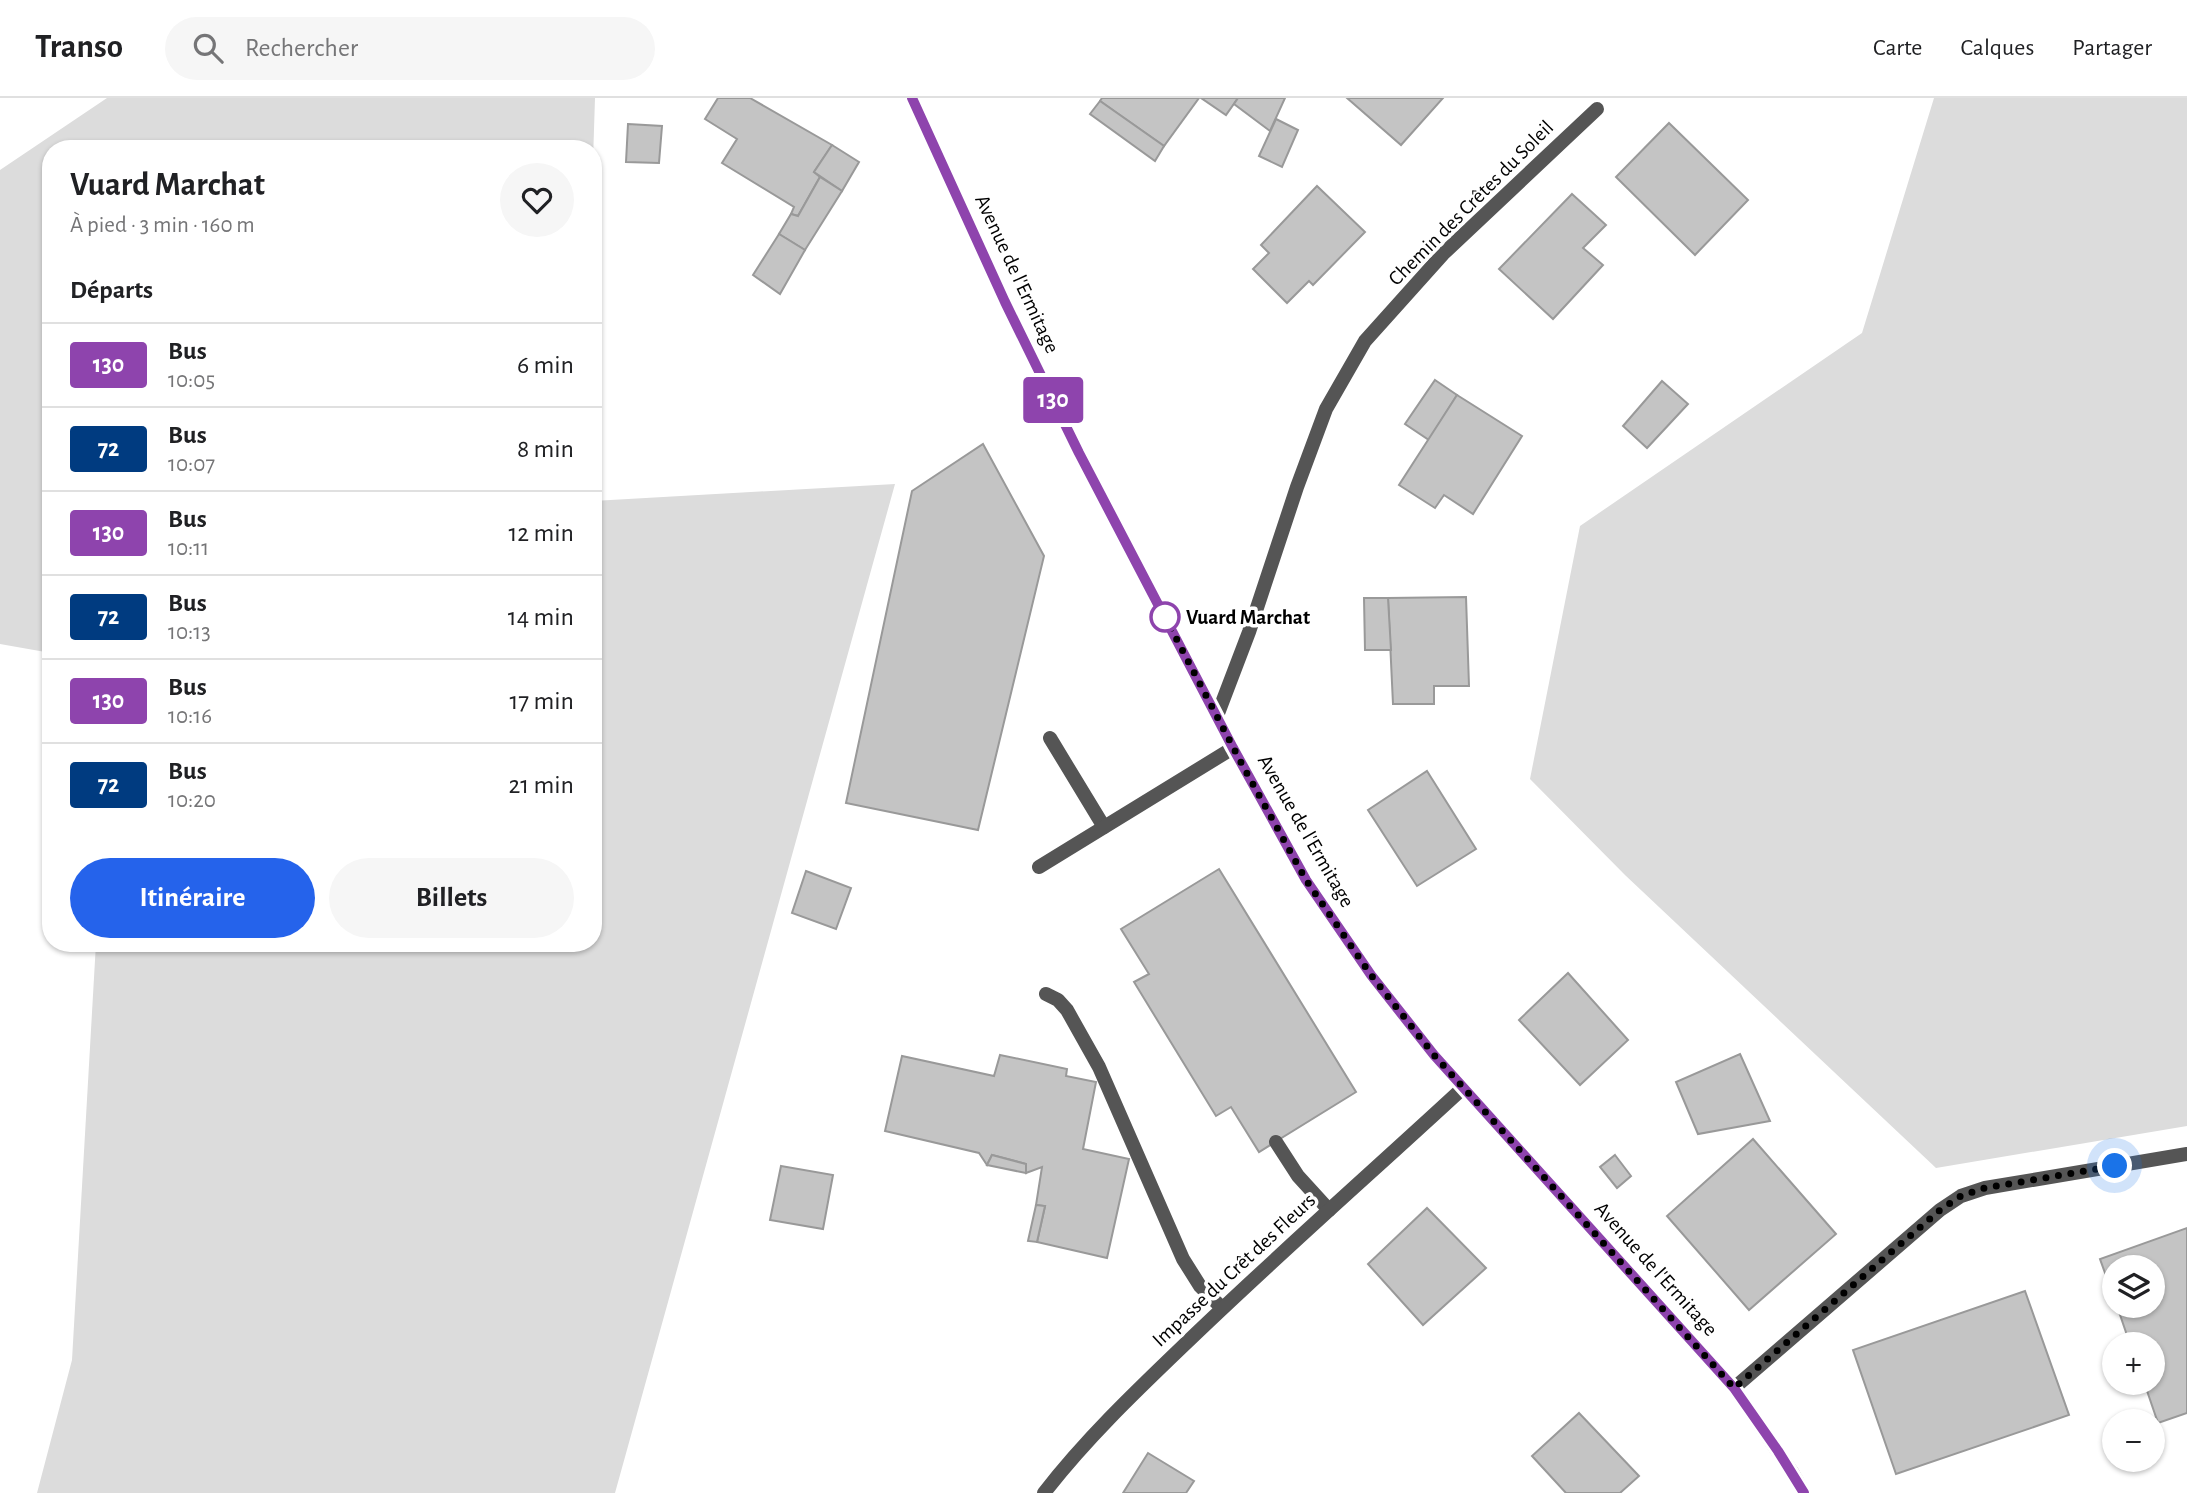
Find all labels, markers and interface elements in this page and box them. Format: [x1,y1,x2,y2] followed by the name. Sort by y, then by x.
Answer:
[165,17,655,80] search box
[189,29,227,67] icon: search
[35,31,123,64] text: Transo
[245,35,358,61] text: Rechercher
[1873,36,1922,60] text: Carte
[1960,36,2034,60] text: Calques
[2072,36,2152,60] text: Partager
[1384,116,1558,290] street label: Chemin des Crêtes du Soleil
[500,163,574,237] button: heart
[70,169,265,202] text: Vuard Marchat
[971,191,1063,357] street label: Avenue de l'Ermitage
[70,214,255,237] text: À pied · 3 min · 160 m
[70,277,153,303] text: Départs
[168,338,207,364] text: Bus
[517,352,574,378] text: 6 min
[93,353,124,377] text: 130
[168,369,215,392] text: 10:05
[1013,377,1093,423] line badge: 130
[1037,388,1069,412] text: 130
[168,422,207,448] text: Bus
[517,436,574,462] text: 8 min
[98,437,119,461] text: 72
[168,453,215,476] text: 10:07
[168,506,207,532] text: Bus
[508,520,574,546] text: 12 min
[93,521,124,545] text: 130
[168,537,209,560] text: 10:11
[168,590,207,616] text: Bus
[1150,602,1180,632] marker: Vuard Marchat
[508,604,574,630] text: 14 min
[98,605,119,629] text: 72
[1186,607,1310,628] place label: Vuard Marchat
[168,621,211,644] text: 10:13
[168,674,207,700] text: Bus
[509,688,574,714] text: 17 min
[93,689,124,713] text: 130
[168,705,212,728] text: 10:16
[1254,751,1358,911] street label: Avenue de l'Ermitage
[168,758,207,784] text: Bus
[508,772,574,798] text: 21 min
[98,773,119,797] text: 72
[168,789,216,812] text: 10:20
[70,858,315,938] button: Itinéraire
[329,858,574,938] button: Billets
[2097,1148,2132,1183] your location
[1148,1189,1320,1351] street label: Impasse du Crêt des Fleurs
[1591,1198,1721,1340] street label: Avenue de l'Ermitage
[2102,1255,2165,1472] map controls
[2102,1255,2165,1318] button: layers
[2102,1332,2165,1395] button: +
[2102,1409,2165,1472] button: −

